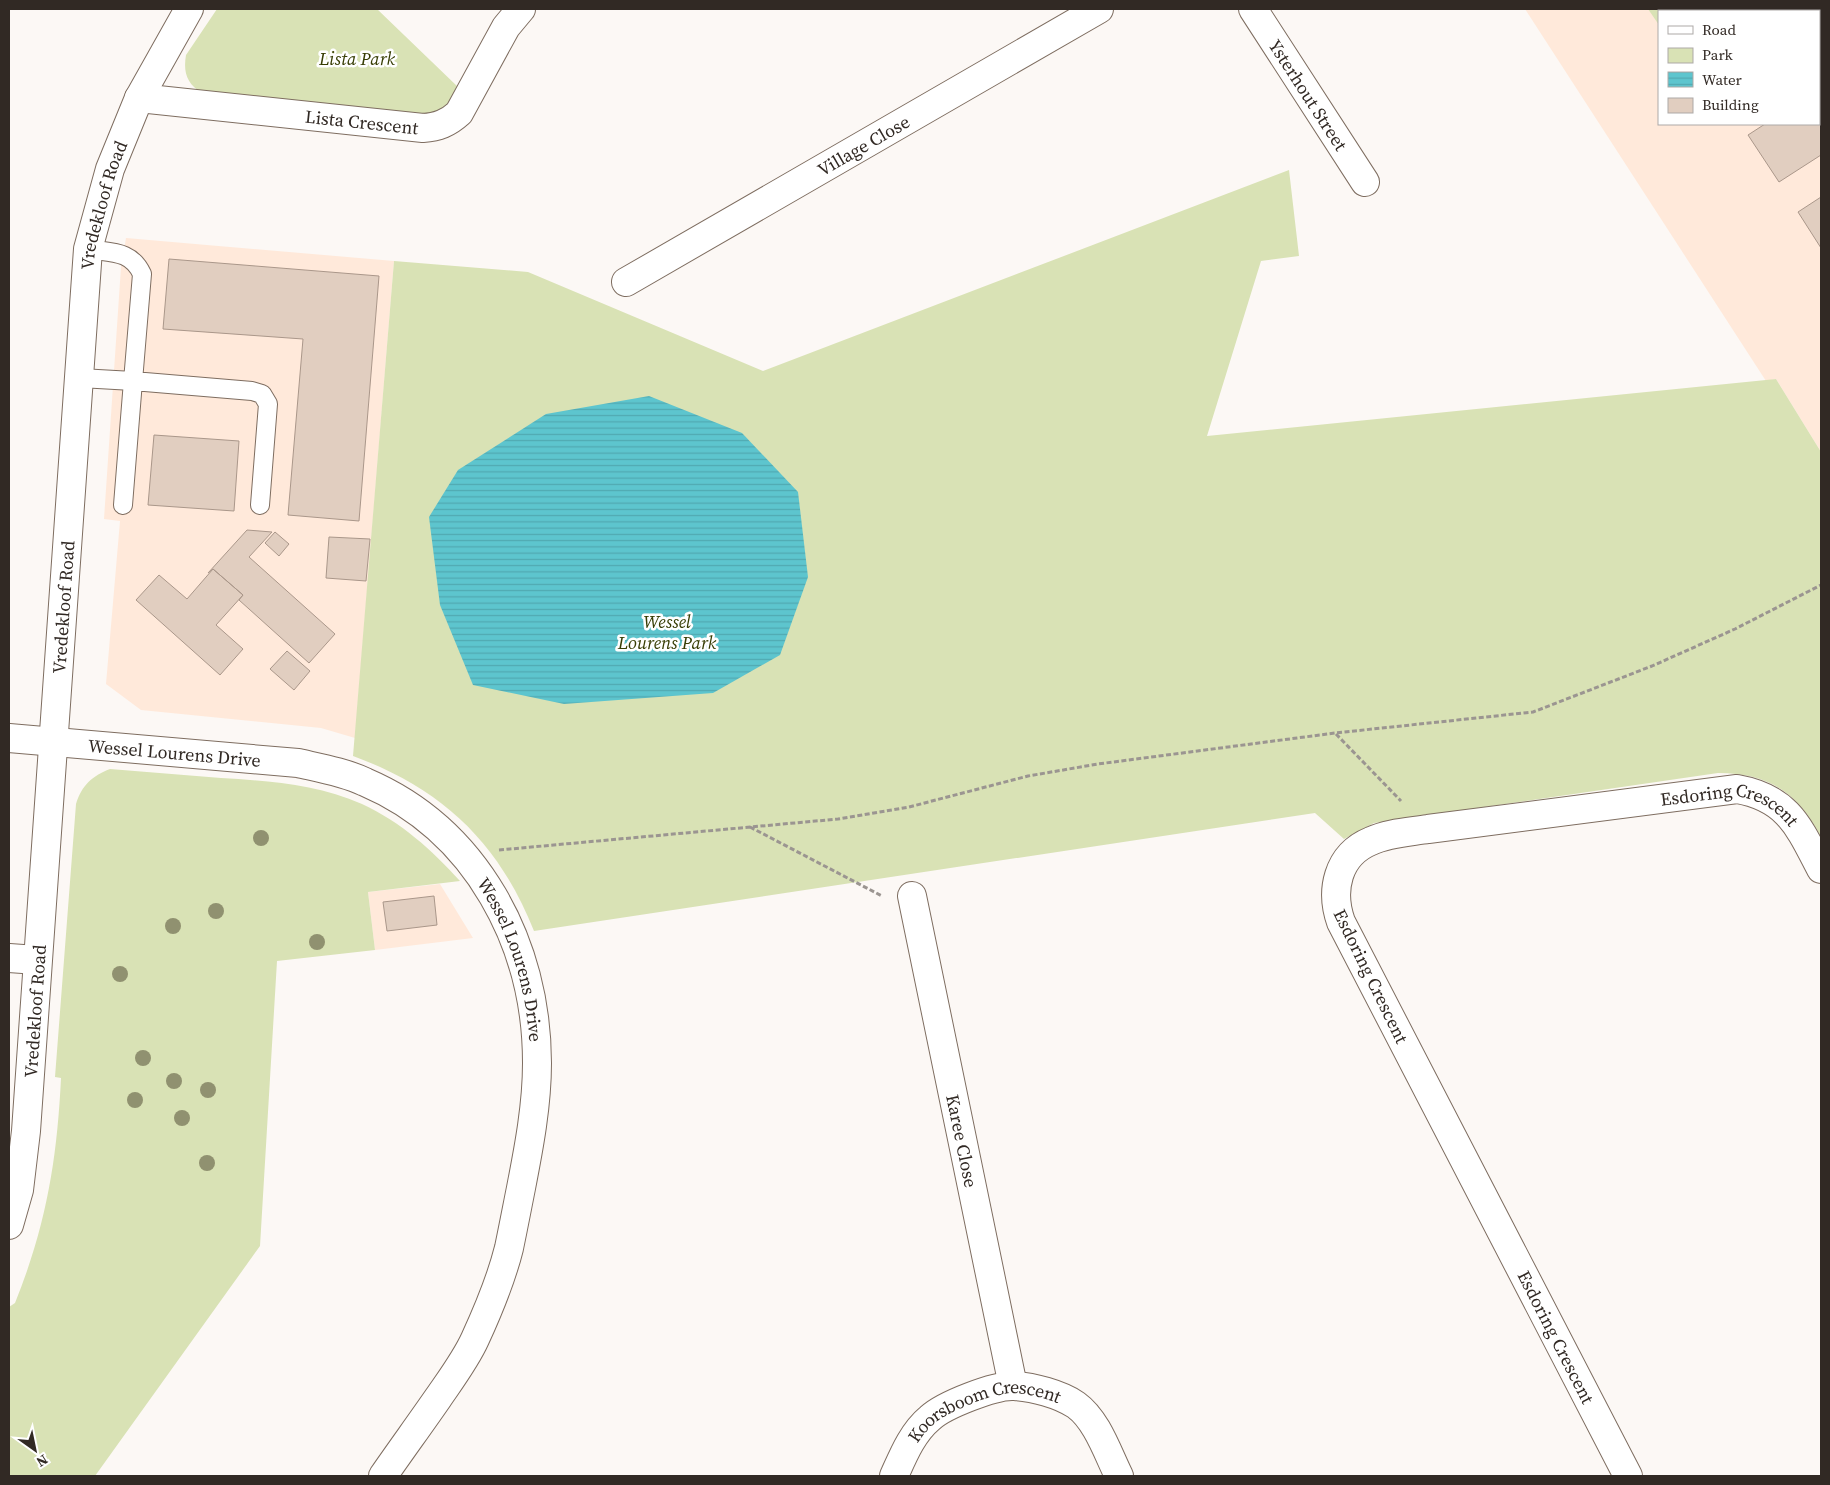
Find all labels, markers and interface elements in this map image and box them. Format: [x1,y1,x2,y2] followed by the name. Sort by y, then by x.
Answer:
[1658,10,1820,125] legend
[1702,19,1736,40] text: Road
[1263,34,1354,155] street label: Ysterhout Street
[1702,44,1734,65] text: Park
[318,46,396,71] park label: Lista Park
[1702,69,1743,90] text: Water
[1702,94,1759,115] text: Building
[304,103,420,140] street label: Lista Crescent
[813,109,914,182] street label: Village Close
[74,137,133,270] street label: Vredekloof Road
[46,540,80,674] street label: Vredekloof Road
[617,609,717,655] park label: Wessel Lourens Park
[87,732,262,772] street label: Wessel Lourens Drive
[1659,777,1805,831] street label: Esdoring Crescent
[472,872,549,1043] street label: Wessel Lourens Drive
[1328,905,1414,1047] street label: Esdoring Crescent
[17,944,52,1078] street label: Vredekloof Road
[941,1092,984,1190] street label: Karee Close
[1512,1266,1600,1408] street label: Esdoring Crescent
[901,1373,1065,1447] street label: Koorsboom Crescent
[10,1425,60,1475] north arrow
[32,1450,52,1472] text: N

